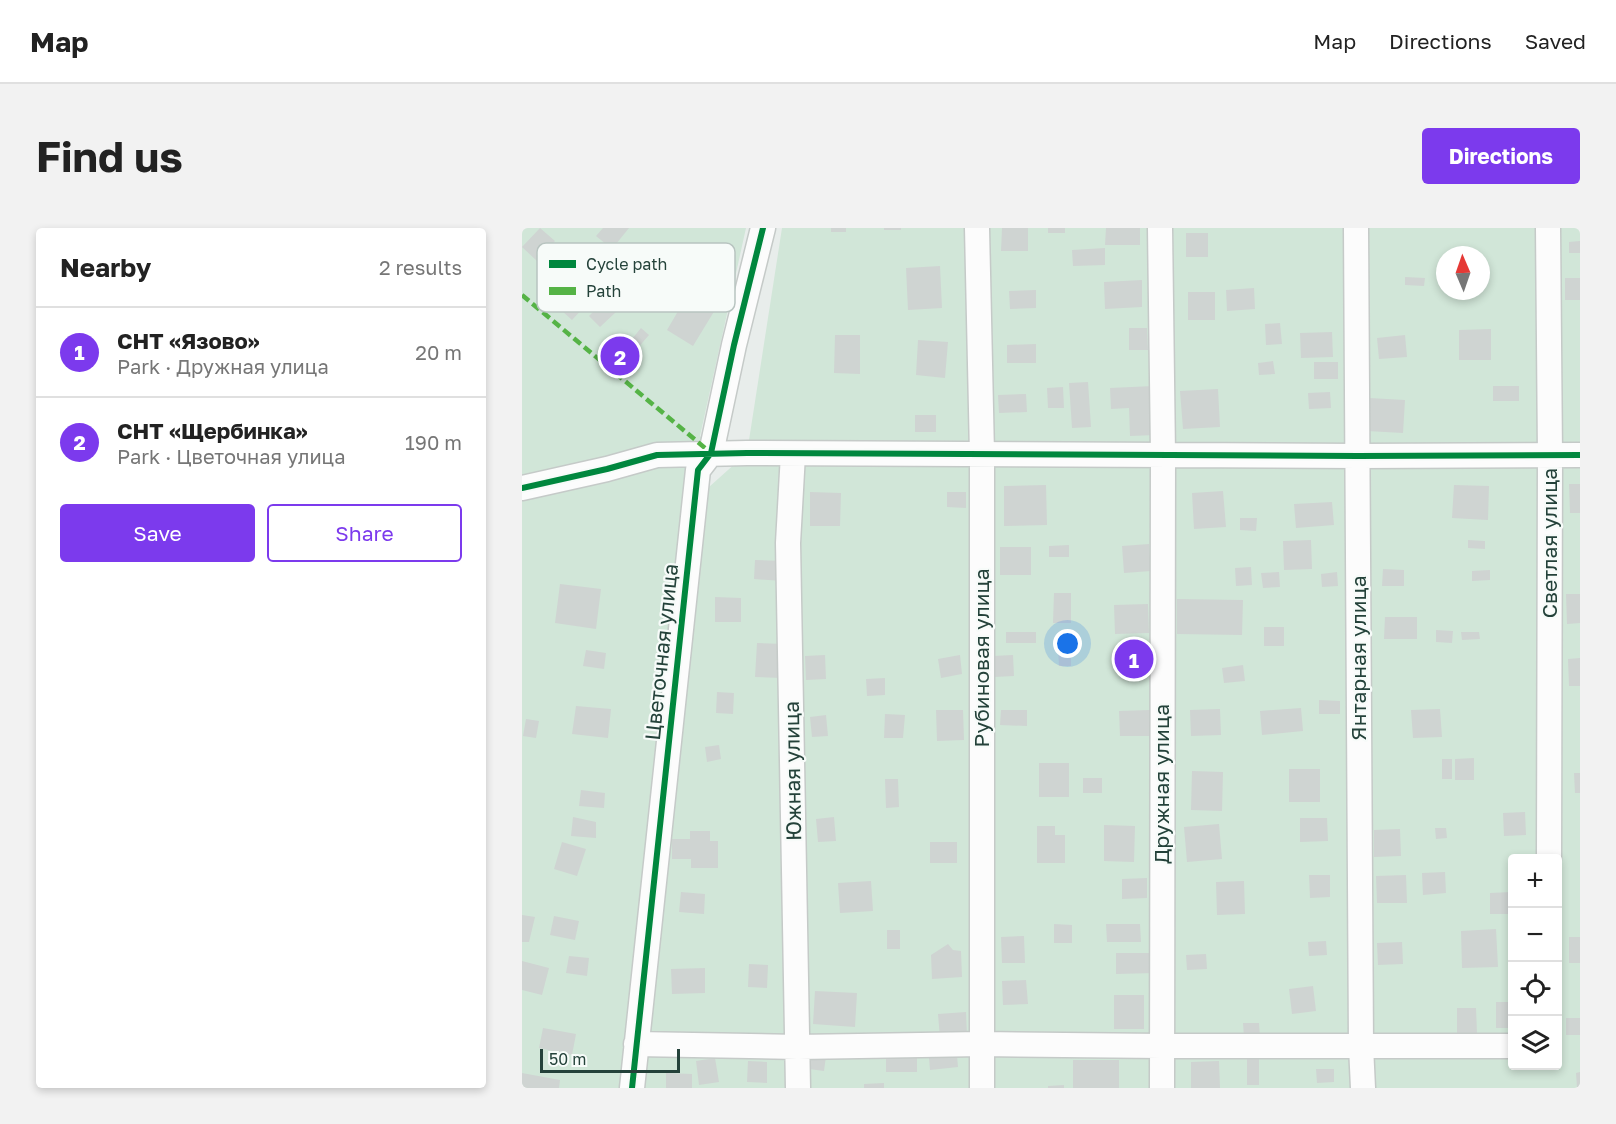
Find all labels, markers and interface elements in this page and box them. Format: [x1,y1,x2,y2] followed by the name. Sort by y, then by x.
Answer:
[30,25,88,58] text: Map
[1313,28,1356,54] text: Map
[1389,28,1492,54] text: Directions
[1525,28,1586,54] text: Saved
[1422,128,1580,184] button: Directions
[36,131,183,181] text: Find us
[537,243,735,312] legend
[1436,246,1490,300] north arrow
[60,252,151,283] text: Nearby
[586,254,667,274] text: Cycle path
[379,255,462,279] text: 2 results
[586,281,621,301] text: Path
[117,327,259,354] text: СНТ «Язово»
[600,334,640,378] pin: 2
[74,340,85,364] text: 1
[415,340,462,364] text: 20 m
[117,354,329,378] text: Park · Дружная улица
[117,417,307,444] text: СНТ «Щербинка»
[73,430,86,454] text: 2
[405,430,462,454] text: 190 m
[117,444,346,468] text: Park · Цветочная улица
[1536,468,1562,618] street label: Светлая улица
[60,504,255,562] button: Save
[267,504,462,562] button: Share
[639,562,683,742] street label: Цветочная улица
[968,568,994,748] street label: Рубиновая улица
[1345,575,1371,741] street label: Янтарная улица
[1053,629,1082,658] your location
[1114,636,1154,682] pin: 1
[778,701,806,841] street label: Южная улица
[1148,704,1174,864] street label: Дружная улица
[1508,854,1562,1070] map controls
[1508,854,1562,908] button: +
[1508,908,1562,962] button: −
[1508,962,1562,1016] button: locate
[1508,1016,1562,1070] button: layers
[540,1046,680,1074] scale bar
[549,1049,586,1069] text: 50 m

